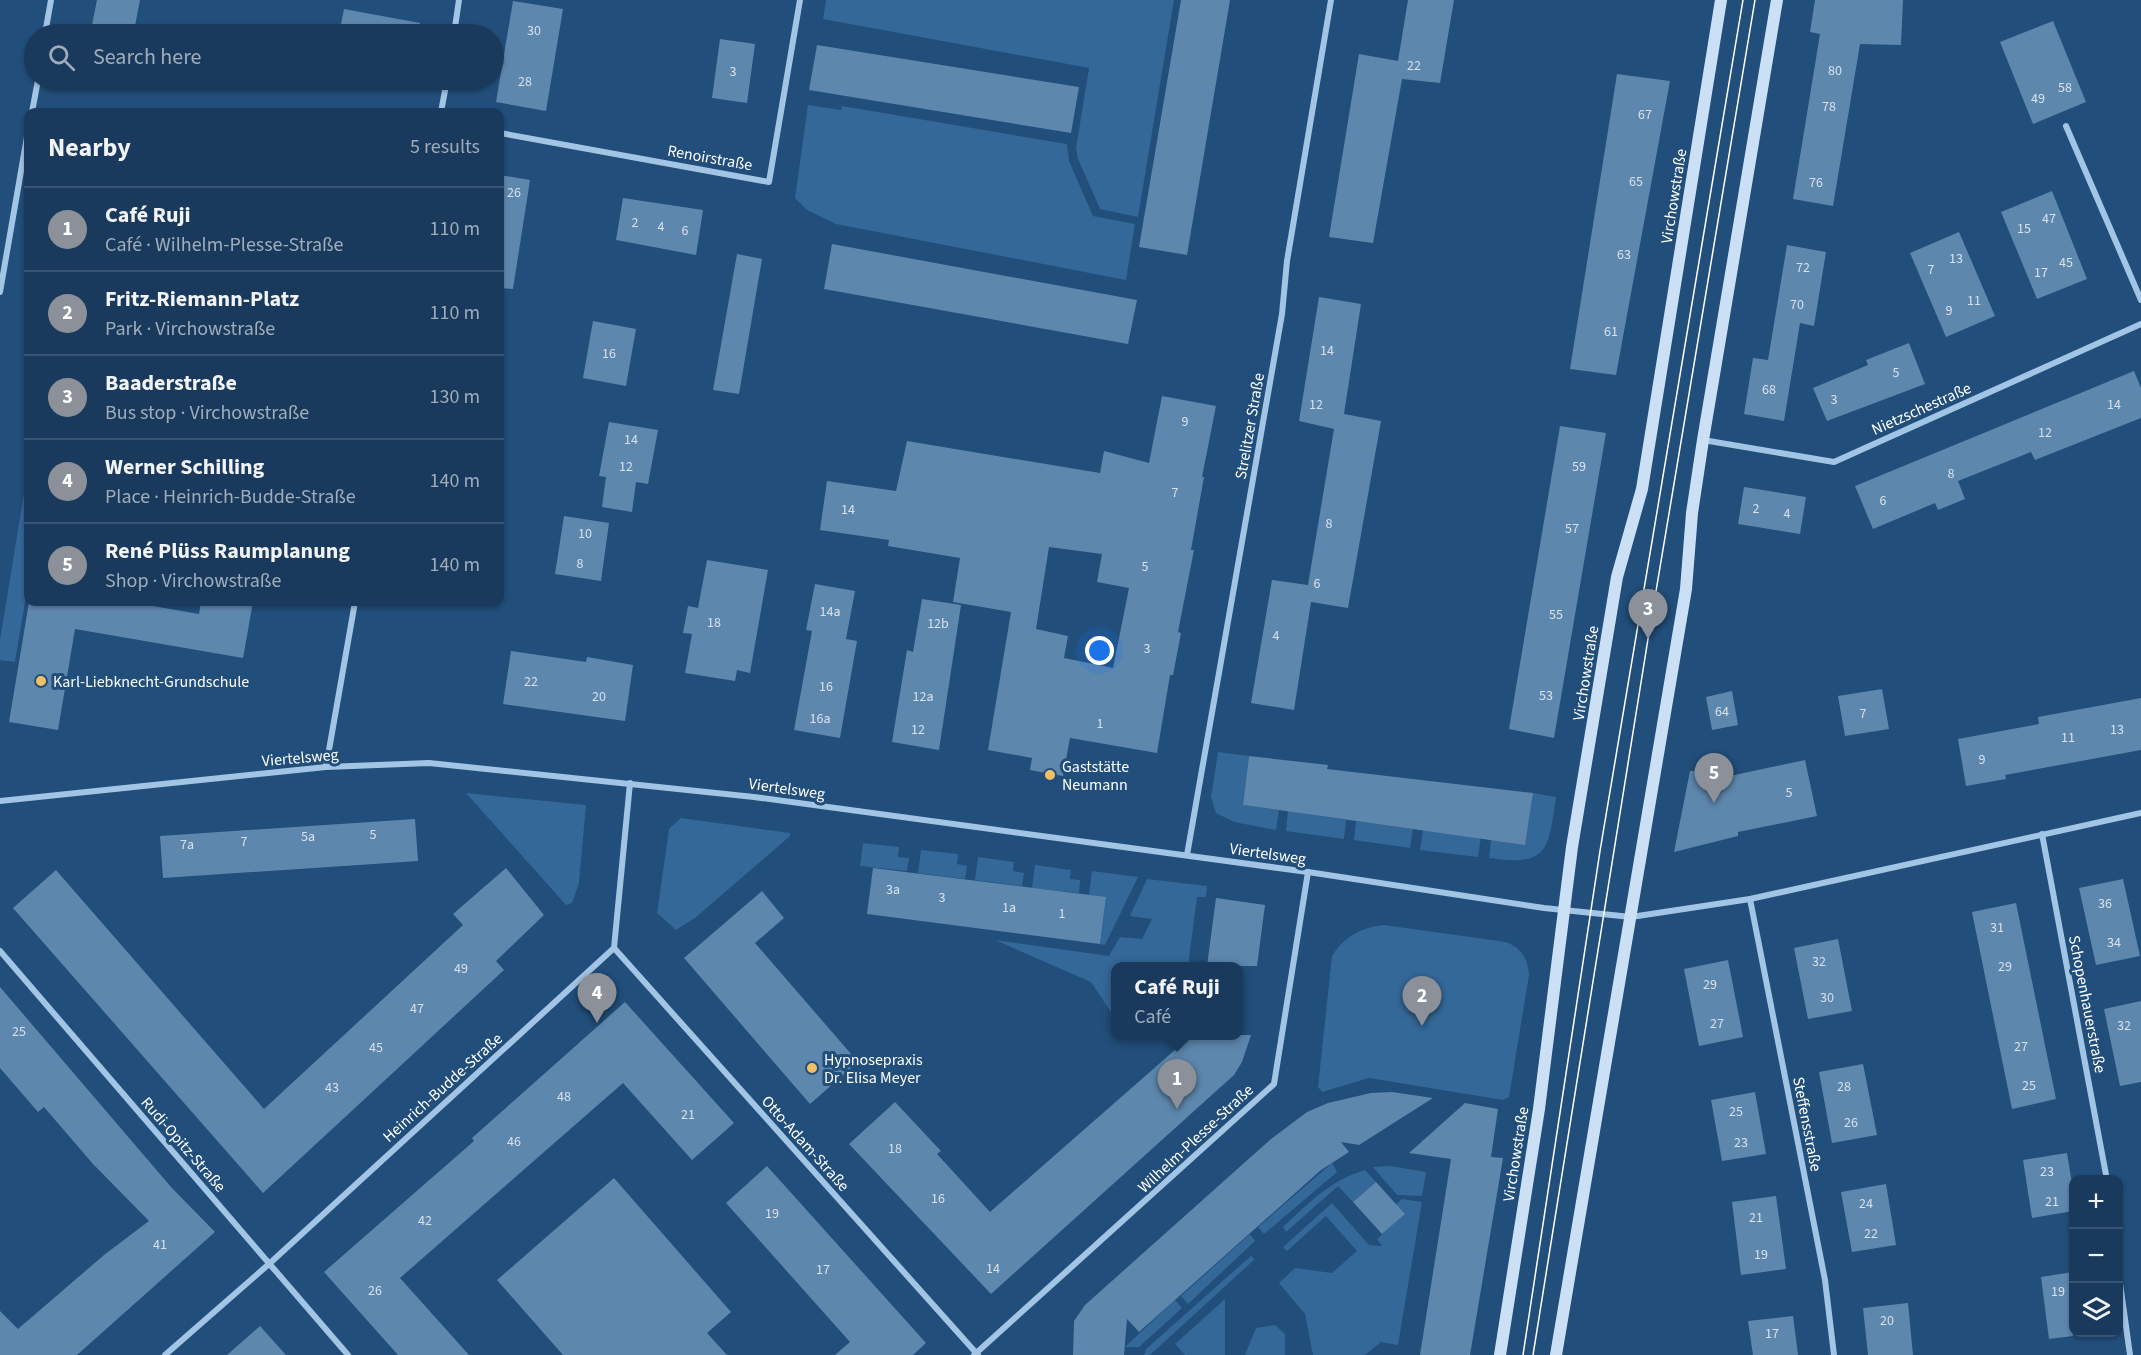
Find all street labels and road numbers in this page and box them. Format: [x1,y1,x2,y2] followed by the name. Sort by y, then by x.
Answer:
[666,140,754,176] street label: Renoirstraße
[1656,147,1692,245] street label: Virchowstraße
[1230,371,1270,481] street label: Strelitzer Straße
[1868,377,1975,441] street label: Nietzschestraße
[1568,624,1604,722] street label: Virchowstraße
[261,744,339,772] street label: Viertelsweg
[747,773,826,805] street label: Viertelsweg
[1228,838,1307,870] street label: Viertelsweg
[2063,933,2111,1075] street label: Schopenhauerstraße
[378,1028,507,1147] street label: Heinrich-Budde-Straße
[1787,1075,1827,1173] street label: Steffensstraße
[1133,1079,1258,1198] street label: Wilhelm-Plesse-Straße
[756,1091,854,1196] street label: Otto-Adam-Straße
[136,1092,231,1197] street label: Rudi-Opitz-Straße
[1498,1105,1534,1203] street label: Virchowstraße

